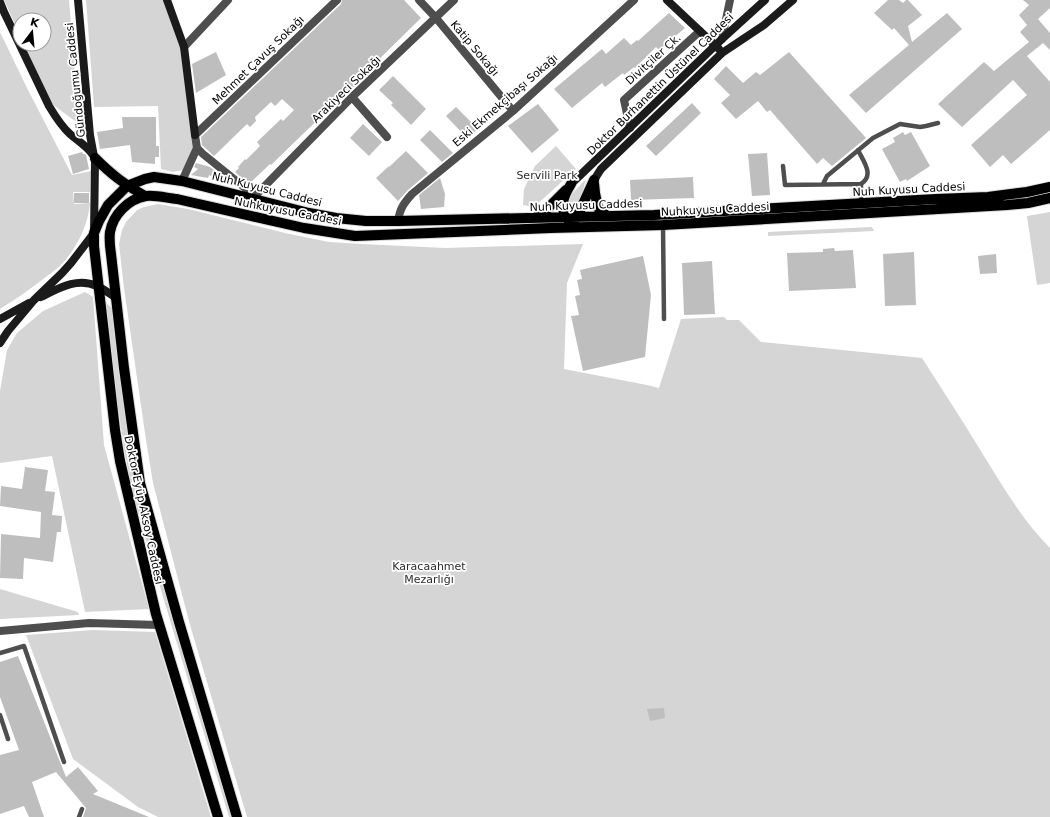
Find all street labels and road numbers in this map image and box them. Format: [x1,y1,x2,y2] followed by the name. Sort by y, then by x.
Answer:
[584,11,736,158] street label: Doktor Burhanettin Üstünel Caddesi
[210,13,307,108] street label: Mehmet Çavuş Sokağı
[448,18,502,79] street label: Katip Sokağı
[63,22,88,138] street label: Gündoğumu Caddesi
[623,31,684,88] street label: Divitçiler Çk.
[450,51,560,149] street label: Eski Ekmekçibaşı Sokağı
[309,53,384,126] street label: Arakiyeci Sokağı
[211,170,323,209] street label: Nuh Kuyusu Caddesi
[852,180,966,199] street label: Nuh Kuyusu Caddesi
[233,195,343,228] street label: Nuhkuyusu Caddesi
[529,197,643,214] street label: Nuh Kuyusu Caddesi
[660,200,770,219] street label: Nuhkuyusu Caddesi
[121,434,166,586] street label: Doktor Eyüp Aksoy Caddesi

